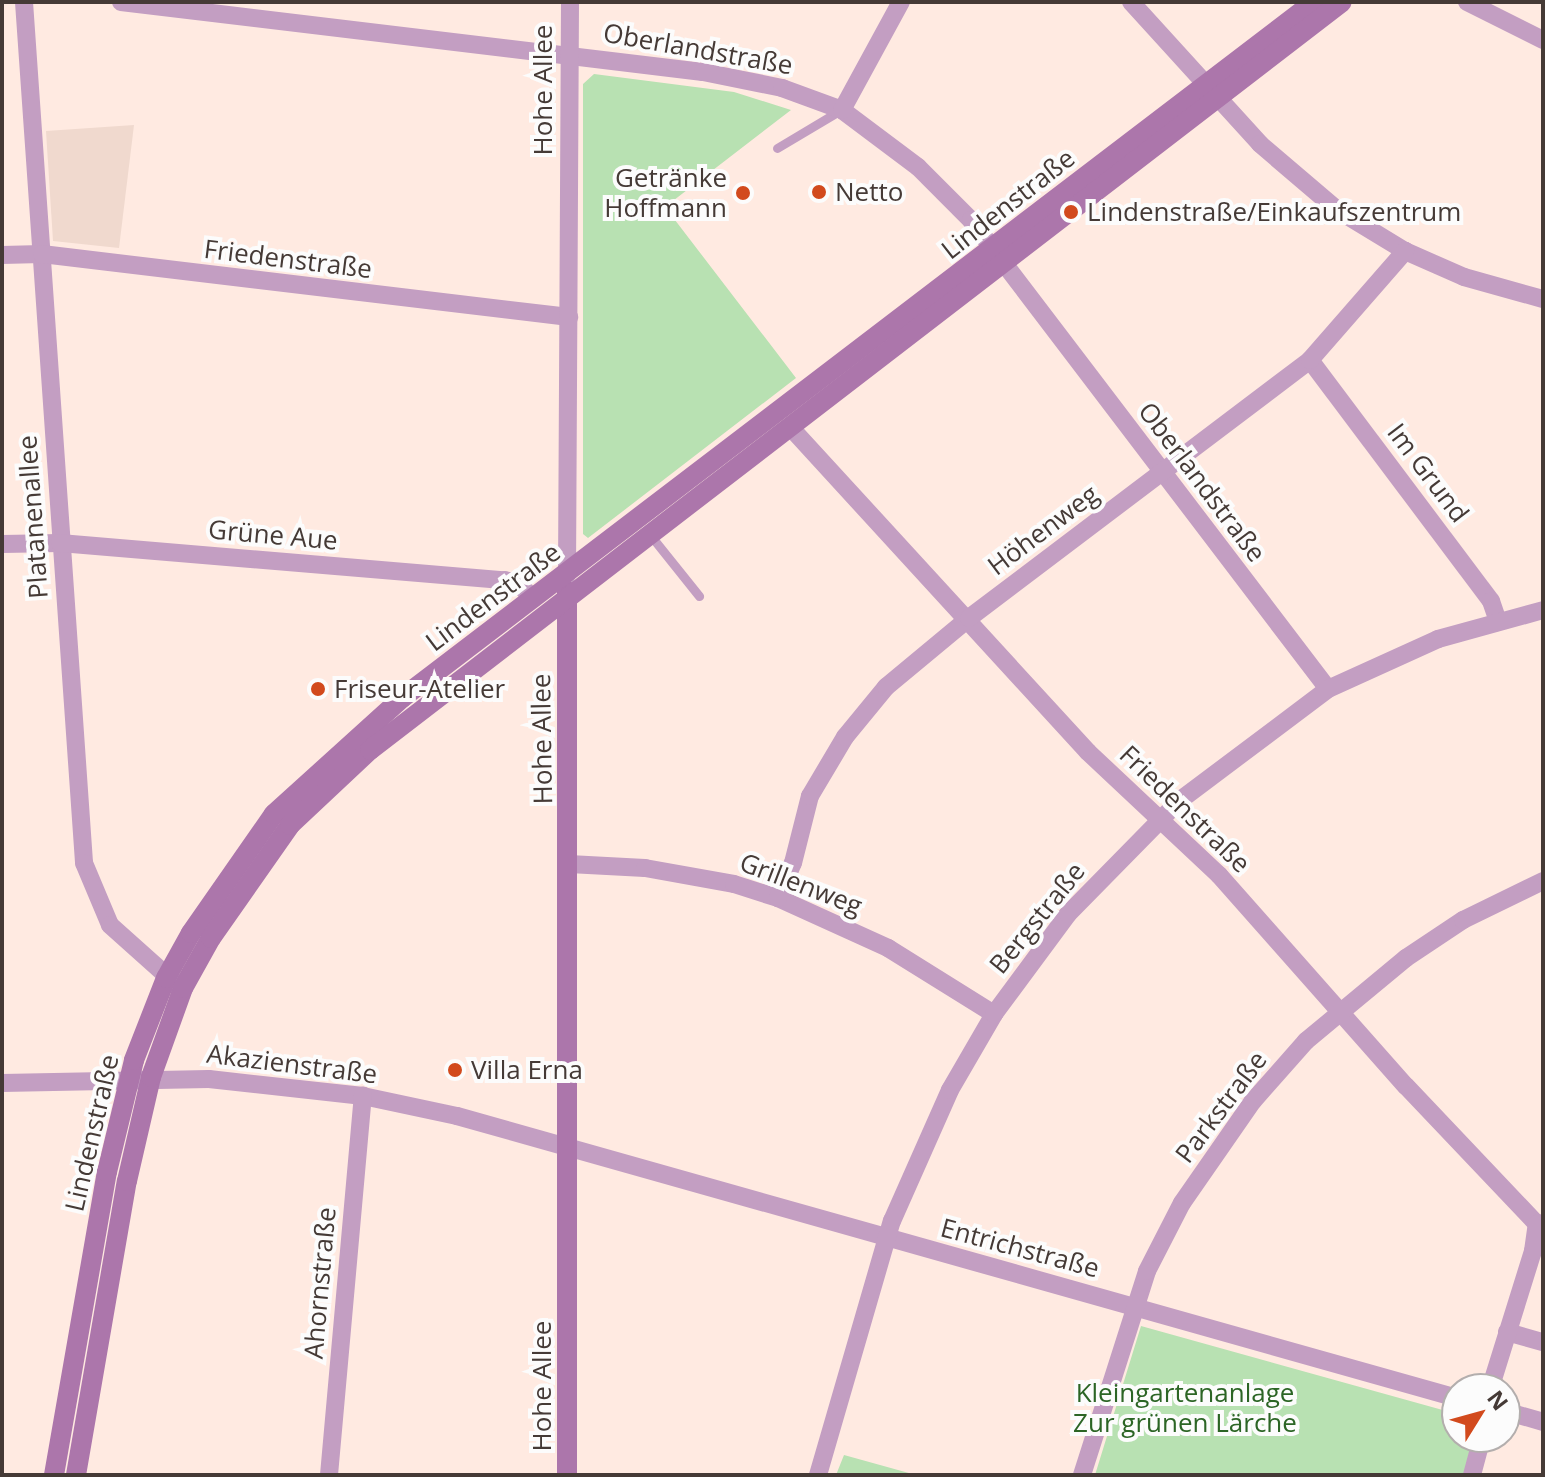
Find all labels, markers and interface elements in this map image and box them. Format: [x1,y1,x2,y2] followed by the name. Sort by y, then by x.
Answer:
[601,17,795,81] street label: Oberlandstraße
[527,25,559,155] street label: Hohe Allee
[935,142,1081,266] street label: Lindenstraße
[604,162,727,224] place label: Getränke Hoffmann
[835,176,903,208] place label: Netto
[810,183,828,201] marker: Netto
[734,184,752,202] marker: Getränke Hoffmann
[1087,196,1461,228] place label: Lindenstraße/Einkaufszentrum
[1062,203,1080,221] marker: Lindenstraße/Einkaufszentrum
[202,233,374,285] street label: Friedenstraße
[1132,396,1272,568] street label: Oberlandstraße
[1381,418,1475,528] street label: Im Grund
[12,434,54,600] street label: Platanenallee
[982,478,1104,582] street label: Höhenweg
[207,514,339,556] street label: Grüne Aue
[420,536,566,658] street label: Lindenstraße
[334,673,505,705] place label: Friseur-Atelier
[525,673,559,805] street label: Hohe Allee
[309,680,327,698] marker: Friseur-Atelier
[1113,739,1257,879] street label: Friedenstraße
[735,846,867,922] street label: Grillenweg
[983,856,1091,980] street label: Bergstraße
[205,1038,379,1090] street label: Akazienstraße
[1169,1045,1273,1169] street label: Parkstraße
[59,1052,125,1214] street label: Lindenstraße
[471,1054,583,1086] place label: Villa Erna
[446,1061,464,1079] marker: Villa Erna
[298,1206,342,1360] street label: Ahornstraße
[937,1212,1103,1284] street label: Entrichstraße
[526,1321,558,1451] street label: Hohe Allee
[1441,1373,1521,1453] north arrow
[1073,1377,1297,1438] park label: Kleingartenanlage Zur grünen Lärche
[1481,1384,1516,1416] text: N

